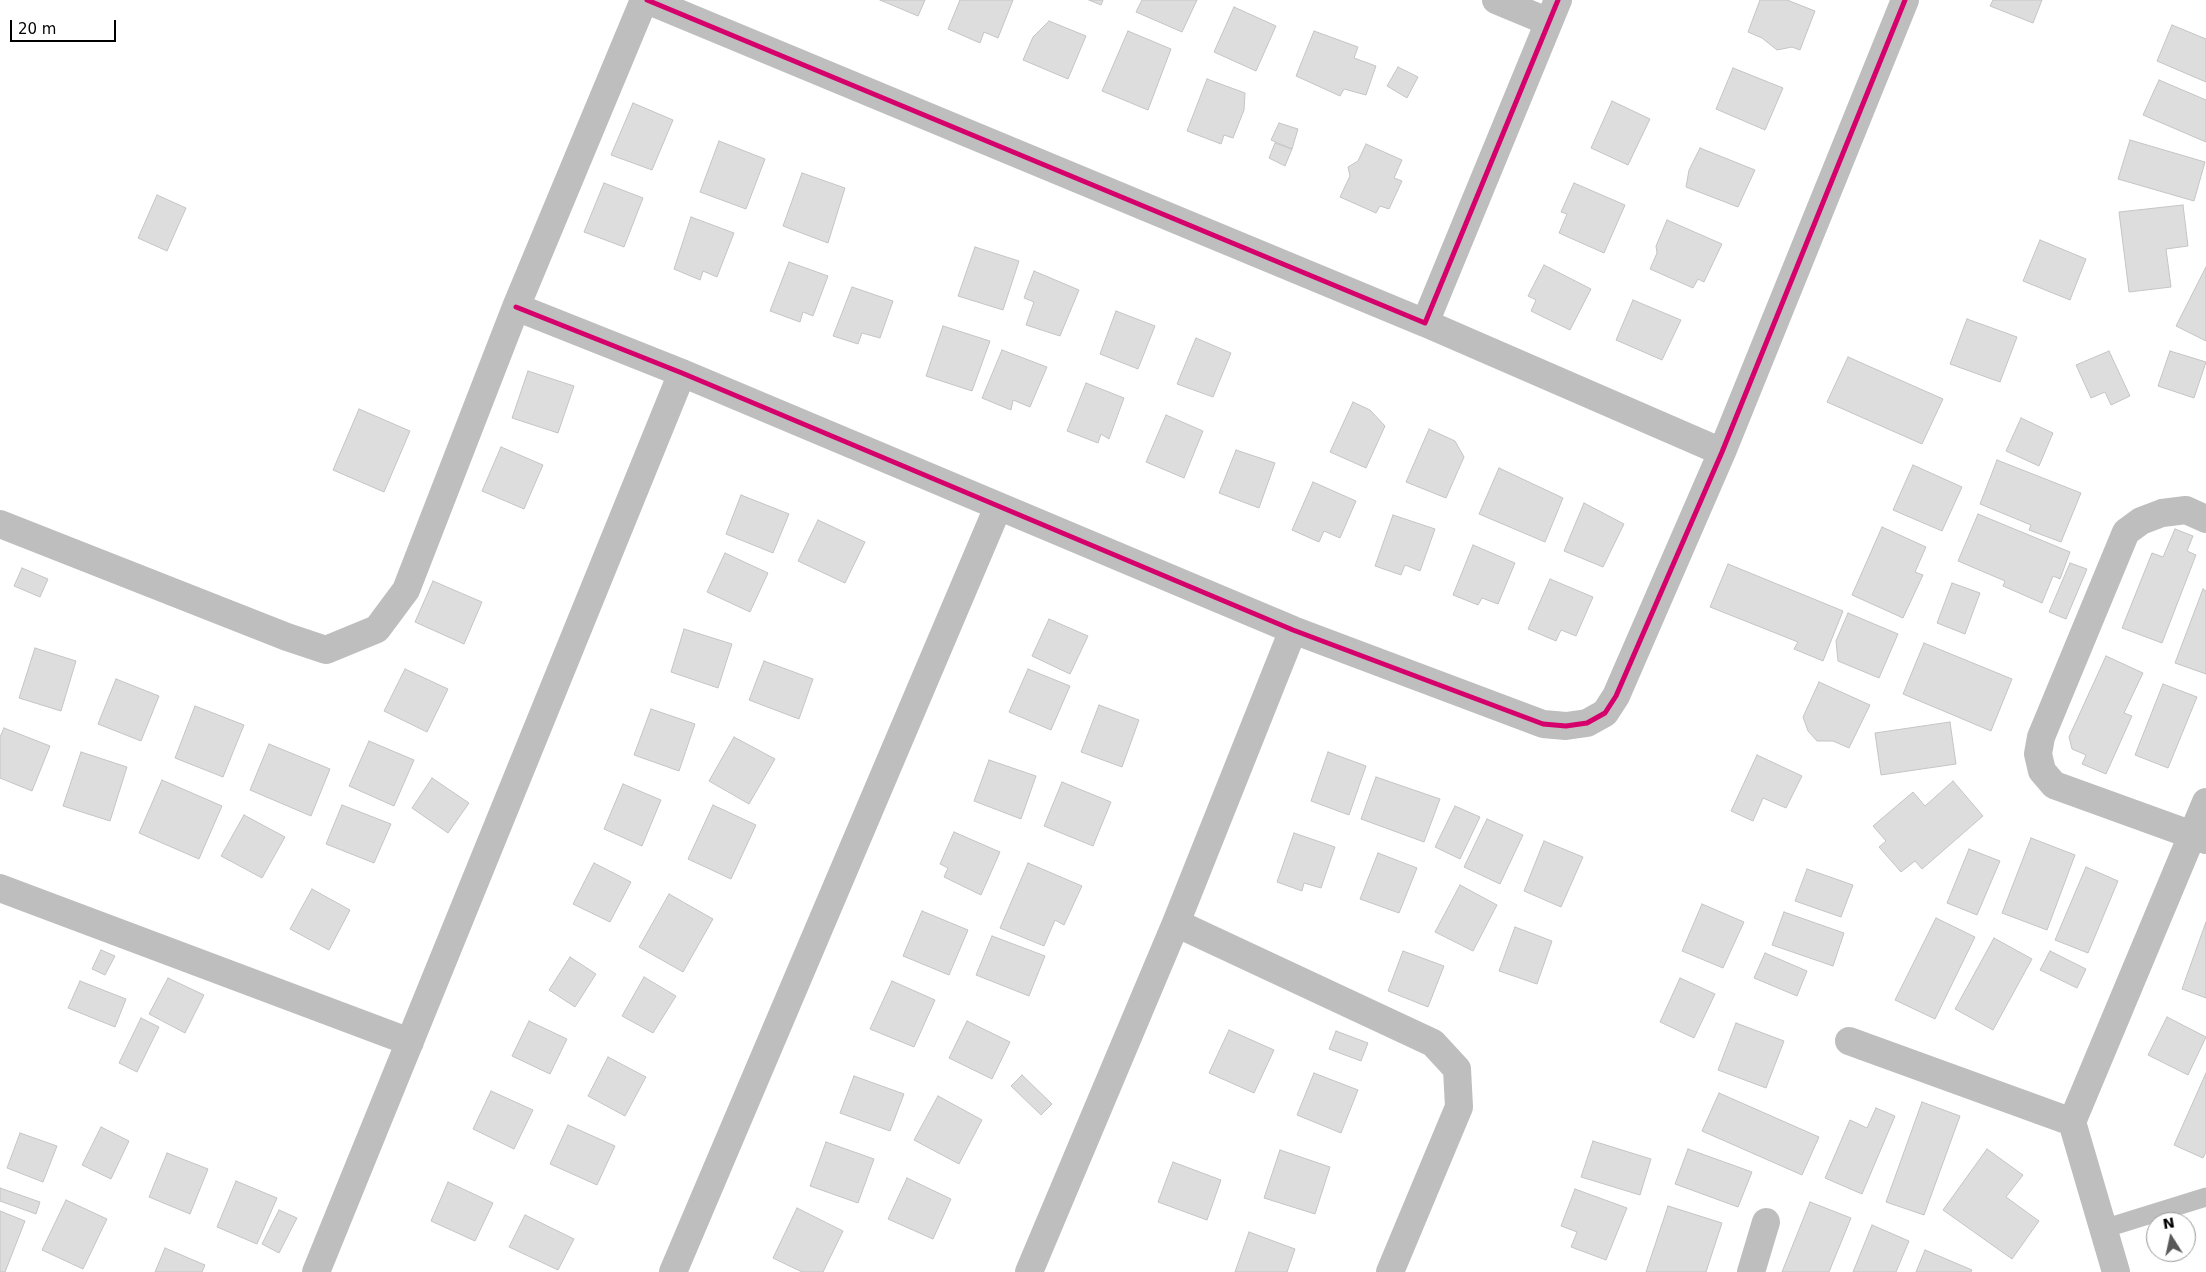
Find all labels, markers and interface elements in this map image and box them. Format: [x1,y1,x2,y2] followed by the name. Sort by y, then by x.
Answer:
[12,10,119,42] scale bar
[18,20,56,38] text: 20 m
[2146,1212,2196,1262] north arrow
[2161,1214,2176,1232] text: N

